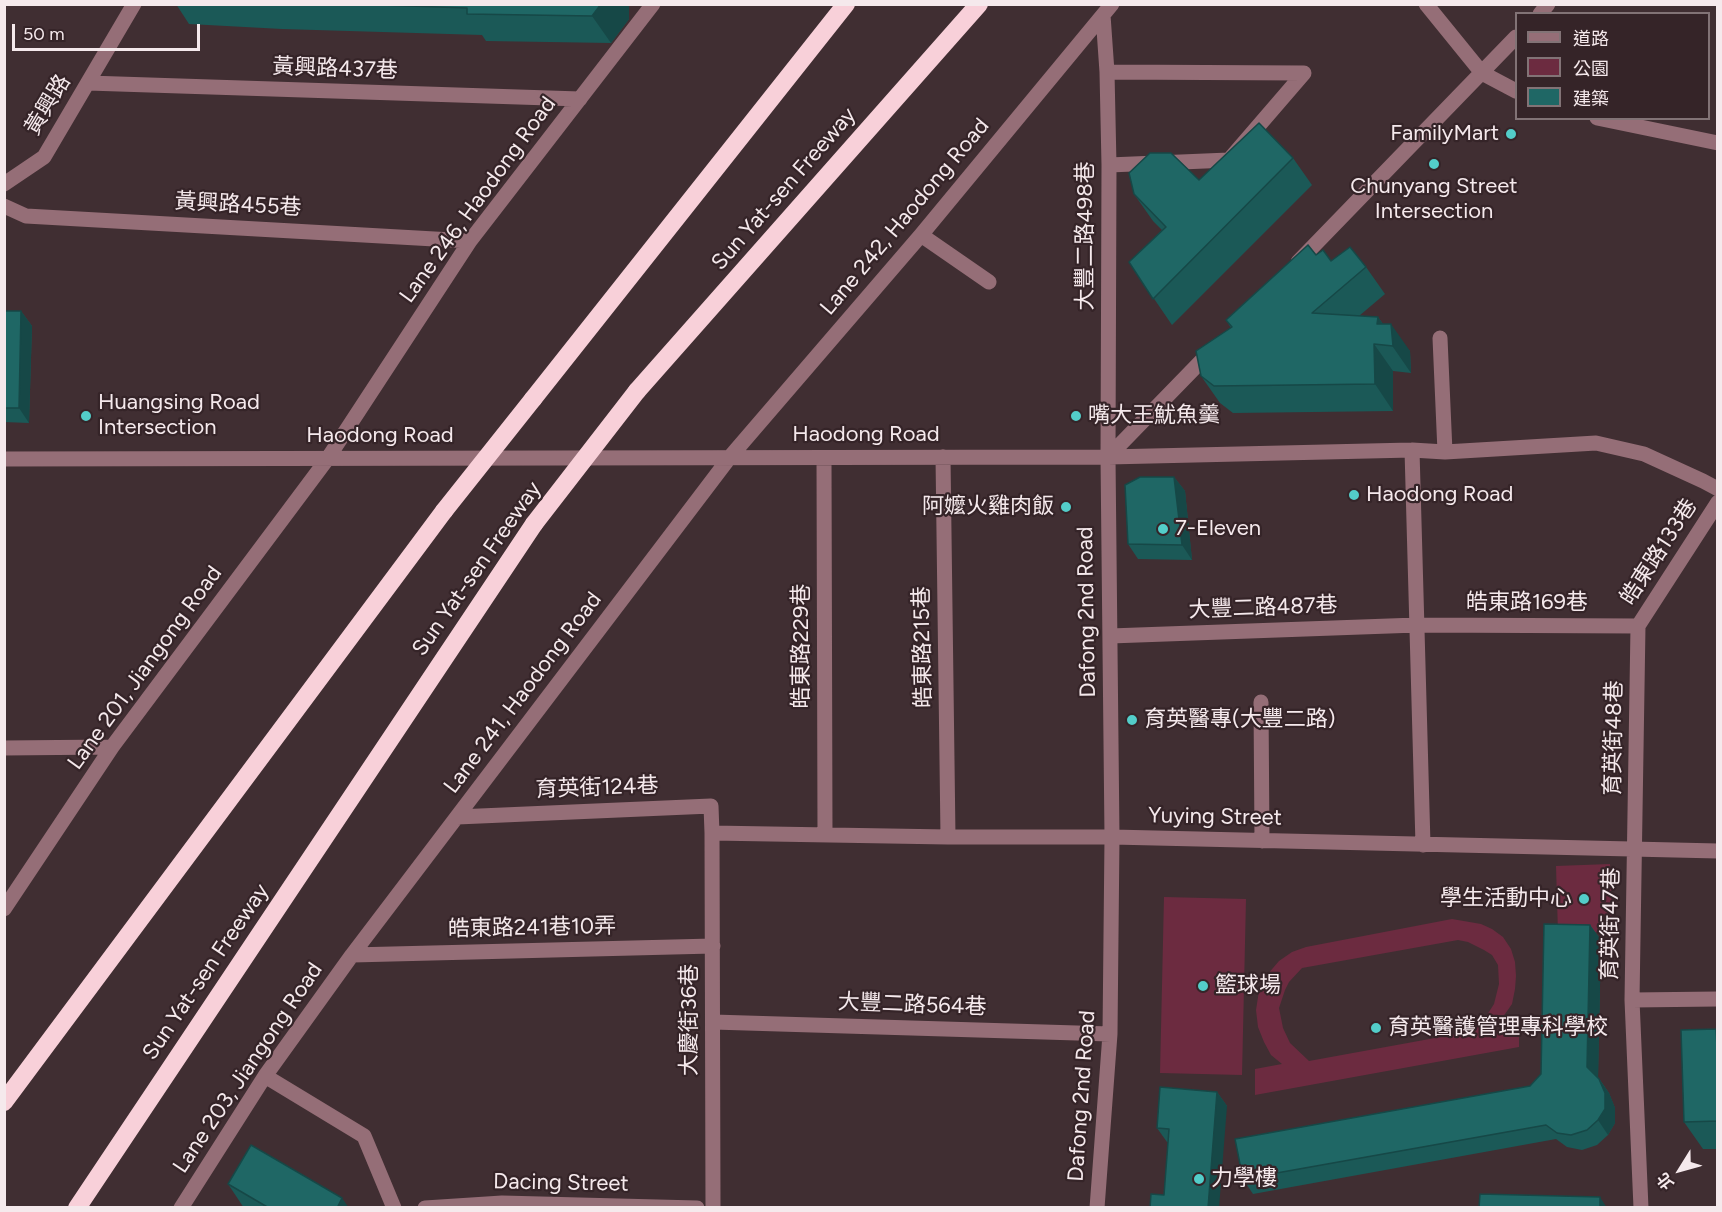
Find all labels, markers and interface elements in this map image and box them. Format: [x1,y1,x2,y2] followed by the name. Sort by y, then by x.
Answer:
[15,12,202,50] scale bar
[1515,12,1710,120] legend
[23,23,65,45] text: 50 m
[1573,28,1609,50] text: 道路
[272,54,398,84] street label: 黃興路437巷
[1573,58,1609,80] text: 公園
[20,70,76,140] street label: 黃興路
[1573,88,1609,110] text: 建築
[394,92,562,308] street label: Lane 246, Haodong Road
[706,102,862,276] street label: Sun Yat-sen Freeway
[815,113,995,321] street label: Lane 242, Haodong Road
[1390,121,1499,147] place label: FamilyMart
[1504,127,1518,141] marker: FamilyMart
[1427,157,1441,171] marker: Chunyang Street Intersection
[1073,161,1099,311] street label: 大豐二路498巷
[1350,174,1518,226] place label: Chunyang Street Intersection
[174,188,302,222] street label: 黃興路455巷
[98,390,260,442] place label: Huangsing Road Intersection
[1088,403,1220,429] place label: 嘴大王魷魚羹
[79,409,93,423] marker: Huangsing Road Intersection
[1069,409,1083,423] marker: 嘴大王魷魚羹
[792,422,940,448] street label: Haodong Road
[306,423,454,449] street label: Haodong Road
[407,477,547,661] street label: Sun Yat-sen Freeway
[1366,482,1513,508] place label: Haodong Road
[1347,488,1361,502] marker: Haodong Road
[922,494,1054,520] place label: 阿嬤火雞肉飯
[1615,494,1703,610] street label: 皓東路133巷
[1059,500,1073,514] marker: 阿嬤火雞肉飯
[1175,516,1261,542] place label: 7-Eleven
[1156,522,1170,536] marker: 7-Eleven
[1072,526,1102,698] street label: Dafong 2nd Road
[62,561,228,775] street label: Lane 201, Jiangong Road
[789,583,815,709] street label: 皓東路229巷
[909,586,937,708] street label: 皓東路215巷
[439,587,607,799] street label: Lane 241, Haodong Road
[1466,590,1588,616] street label: 皓東路169巷
[1188,592,1338,624] street label: 大豐二路487巷
[1600,680,1628,796] street label: 育英街48巷
[1144,707,1335,733] place label: 育英醫專(大豐二路)
[1125,713,1139,727] marker: 育英醫專(大豐二路)
[535,773,659,803] street label: 育英街124巷
[1148,803,1282,831] street label: Yuying Street
[1597,867,1625,981] street label: 育英街47巷
[137,879,275,1065] street label: Sun Yat-sen Freeway
[1440,886,1572,912] place label: 學生活動中心
[1577,892,1591,906] marker: 學生活動中心
[448,913,616,943] street label: 皓東路241巷10弄
[168,958,328,1178] street label: Lane 203, Jiangong Road
[677,964,703,1076] street label: 大慶街36巷
[1215,973,1281,999] place label: 籃球場
[1196,979,1210,993] marker: 籃球場
[837,989,987,1021] street label: 大豐二路564巷
[1063,1010,1101,1182] street label: Dafong 2nd Road
[1388,1015,1608,1041] place label: 育英醫護管理專科學校
[1369,1021,1383,1035] marker: 育英醫護管理專科學校
[1650,1140,1710,1200] north arrow
[1211,1166,1277,1192] place label: 力學樓
[493,1169,629,1197] street label: Dacing Street
[1653,1169,1678,1193] text: 北
[1192,1172,1206,1186] marker: 力學樓

